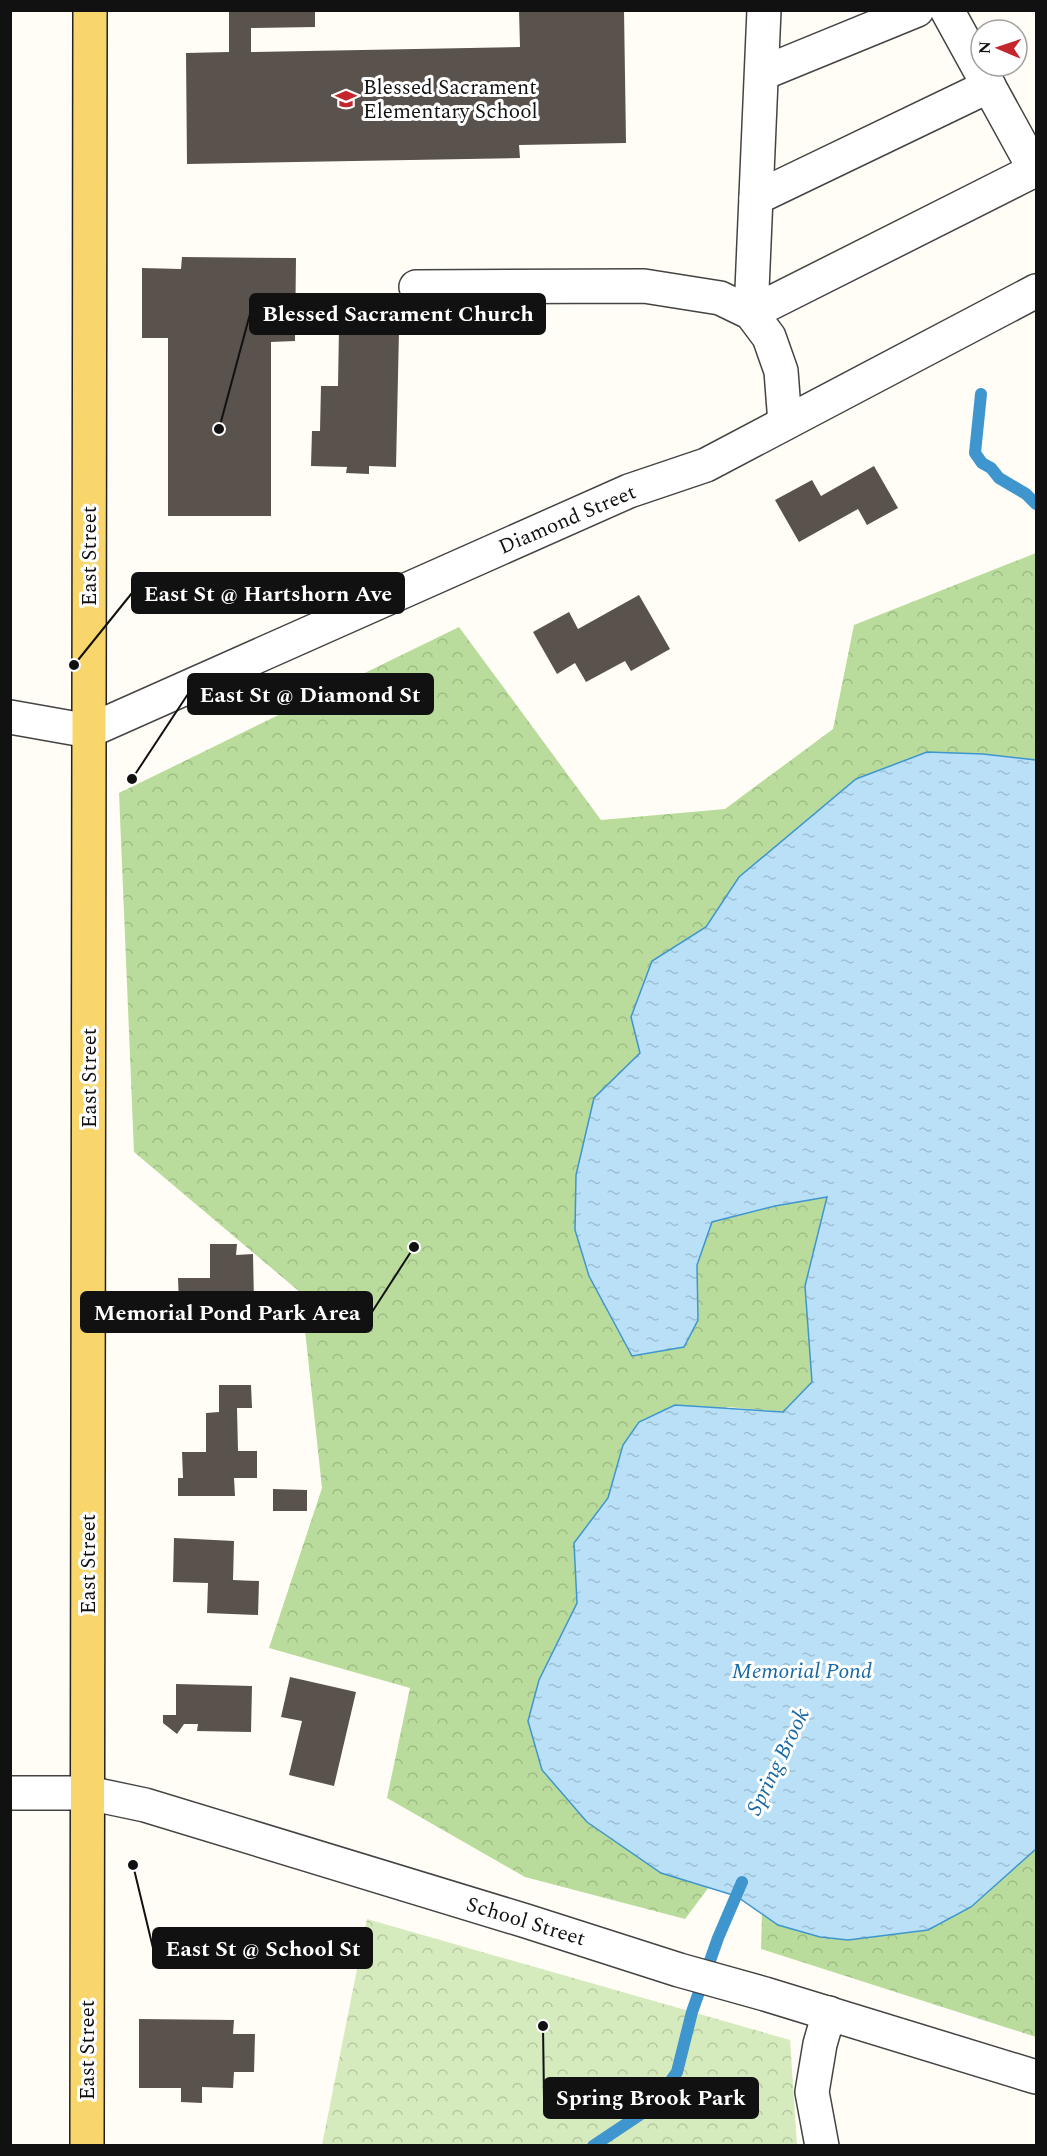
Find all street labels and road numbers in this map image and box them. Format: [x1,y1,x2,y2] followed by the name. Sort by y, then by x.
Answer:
[494,477,641,563] street label: Diamond Street
[74,506,106,606] street label: East Street
[74,1028,106,1128] street label: East Street
[73,1514,105,1614] street label: East Street
[462,1889,589,1955] street label: School Street
[72,2000,104,2100] street label: East Street

